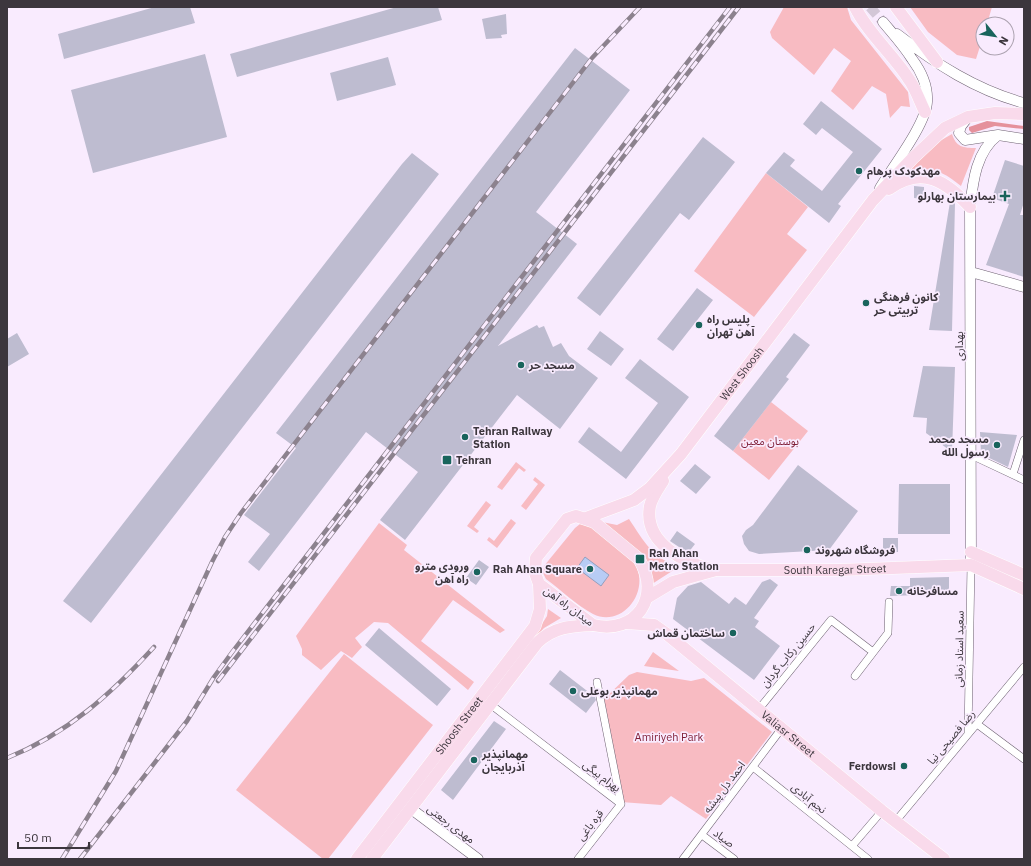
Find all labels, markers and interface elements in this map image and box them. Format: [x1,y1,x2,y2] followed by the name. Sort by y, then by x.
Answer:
[975,16,1015,56] north arrow
[996,34,1012,48] text: N
[867,164,940,180] place label: مهدکودک پرهام
[854,166,864,176] marker: مهدکودک پرهام
[918,189,996,203] place label: بیمارستان بهارلو
[999,190,1011,202] marker: بیمارستان بهارلو
[873,290,939,317] place label: کانون فرهنگی تربیتی حر
[861,298,871,308] marker: کانون فرهنگی تربیتی حر
[707,312,755,339] place label: پلیس راه آهن تهران
[694,320,704,330] marker: پلیس راه آهن تهران
[952,331,966,361] street label: بهداری
[717,344,767,403] street label: West Shoosh
[528,358,575,372] place label: مسجد حر
[516,360,526,370] marker: مسجد حر
[473,424,552,451] place label: Tehran Railway Station
[460,432,470,442] marker: Tehran Railway Station
[929,432,989,459] place label: مسجد محمد رسول الله
[741,434,799,448] park label: بوستان معین
[992,440,1002,450] marker: مسجد محمد رسول الله
[456,453,492,467] place label: Tehran
[441,454,453,466] marker: Tehran
[815,543,896,557] place label: فروشگاه شهروند
[802,545,812,555] marker: فروشگاه شهروند
[649,546,719,573] place label: Rah Ahan Metro Station
[634,553,646,565] marker: Rah Ahan Metro Station
[415,559,469,586] place label: ورودی مترو راه آهن
[784,561,887,577] street label: South Karegar Street
[493,562,582,576] place label: Rah Ahan Square
[585,564,595,574] marker: Rah Ahan Square
[472,567,482,577] marker: ورودی مترو راه آهن
[541,583,597,629] street label: میدان راه آهن
[907,584,958,598] place label: مسافرخانه
[894,586,904,596] marker: مسافرخانه
[951,610,967,688] street label: سعید استاد زمانی
[758,619,819,690] street label: حسین رکاب‌ گردان
[648,626,725,640] place label: ساختمان قماش
[728,628,738,638] marker: ساختمان قماش
[581,684,658,699] place label: مهمانپذیر بوعلی
[568,686,578,696] marker: مهمانپذیر بوعلی
[432,694,486,757] street label: Shoosh Street
[924,707,978,767] street label: رضا فصیحی نیا
[758,708,818,760] street label: Valiasr Street
[635,730,704,744] park label: Amiriyeh Park
[481,747,528,774] place label: مهمانپذیر آذربایجان
[469,755,479,765] marker: مهمانپذیر آذربایجان
[580,757,624,796] street label: بهرام بیگی
[700,758,749,816] street label: احمد دل پیشه
[849,759,896,773] place label: Ferdowsi
[899,761,909,771] marker: Ferdowsi
[787,780,829,818] street label: نجم آبادی
[424,802,478,847] street label: مهدی رجعتی
[573,807,607,843] street label: قره باغی
[18,824,89,850] scale bar
[711,826,737,850] street label: صیاد
[24,830,52,845] text: 50 m

